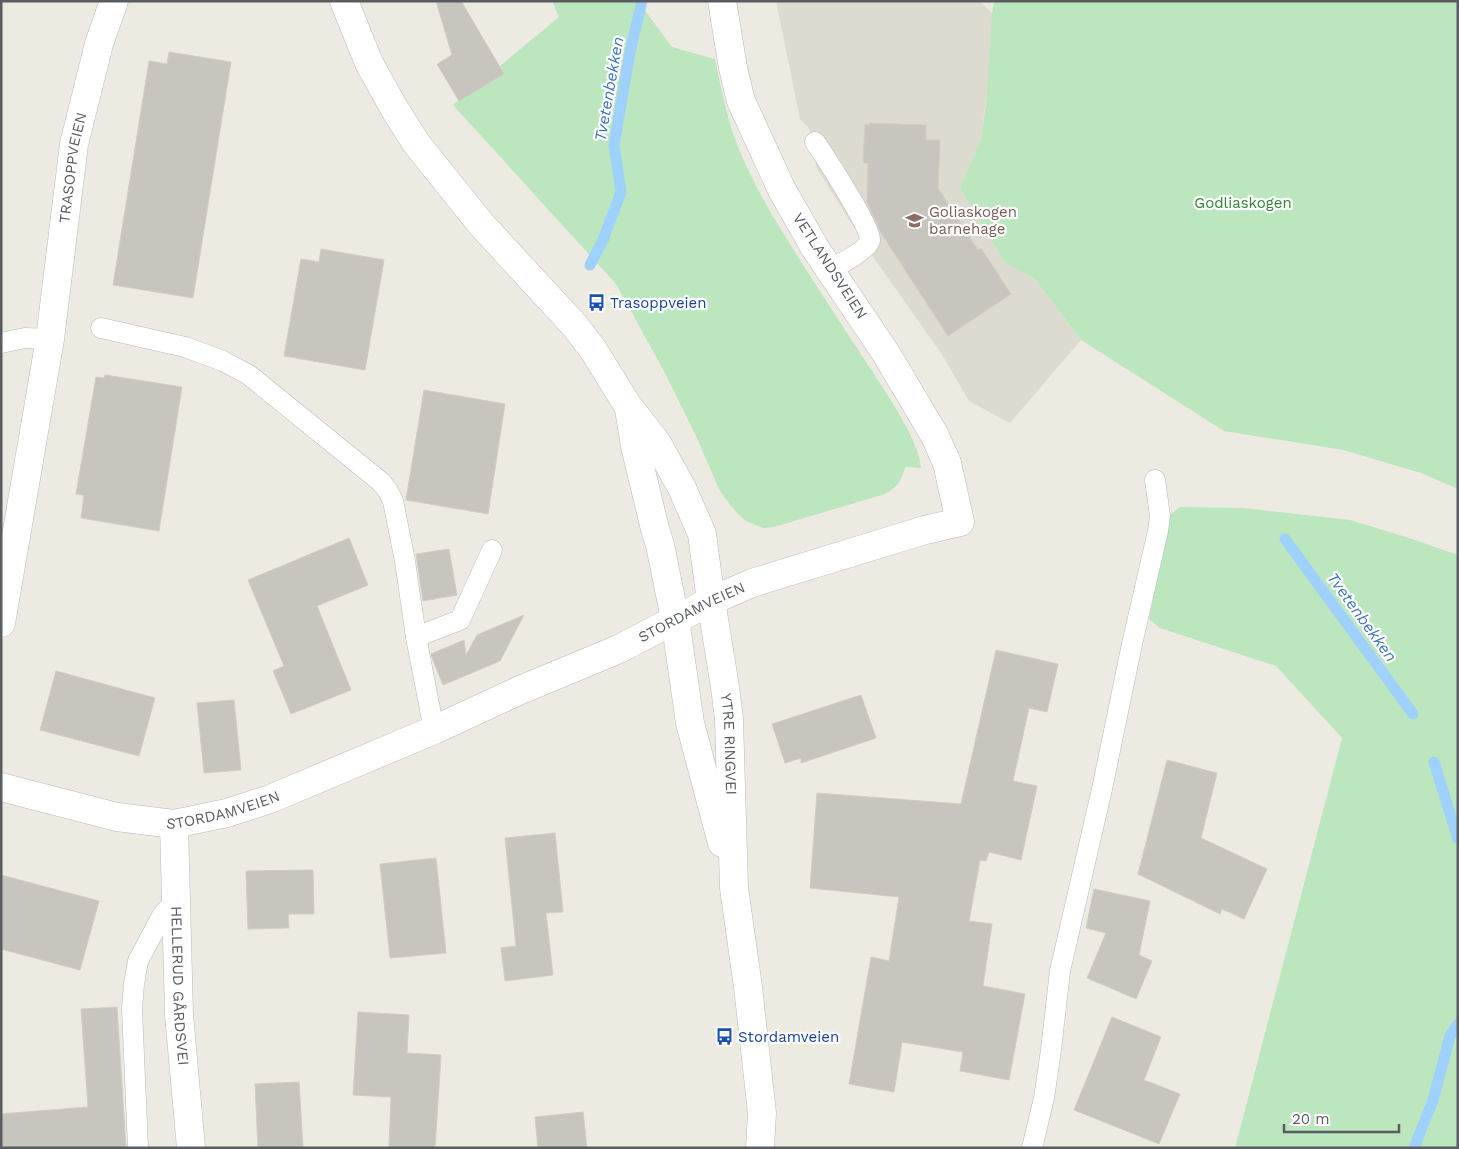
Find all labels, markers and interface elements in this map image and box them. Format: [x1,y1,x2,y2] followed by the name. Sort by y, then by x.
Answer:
[590,35,628,143] water label: Tvetenbekken
[55,110,91,224] street label: TRASOPPVEIEN
[1194,194,1292,212] park label: Godliaskogen
[929,203,1017,238] place label: Goliaskogen barnehage
[789,210,871,322] street label: VETLANDSVEIEN
[905,211,925,231] school or university icon: Goliaskogen barnehage
[586,293,606,313] bus stop icon: Trasoppveien
[610,294,707,312] place label: Trasoppveien
[1323,569,1401,665] water label: Tvetenbekken
[635,578,748,646] street label: STORDAMVEIEN
[717,692,740,795] street label: YTRE RINGVEI
[165,787,282,833] street label: STORDAMVEIEN
[167,906,193,1066] street label: HELLERUD GÅRDSVEI
[714,1027,734,1047] bus stop icon: Stordamveien
[738,1028,839,1046] place label: Stordamveien
[1284,1102,1399,1134] scale bar
[1292,1110,1330,1128] text: 20 m

